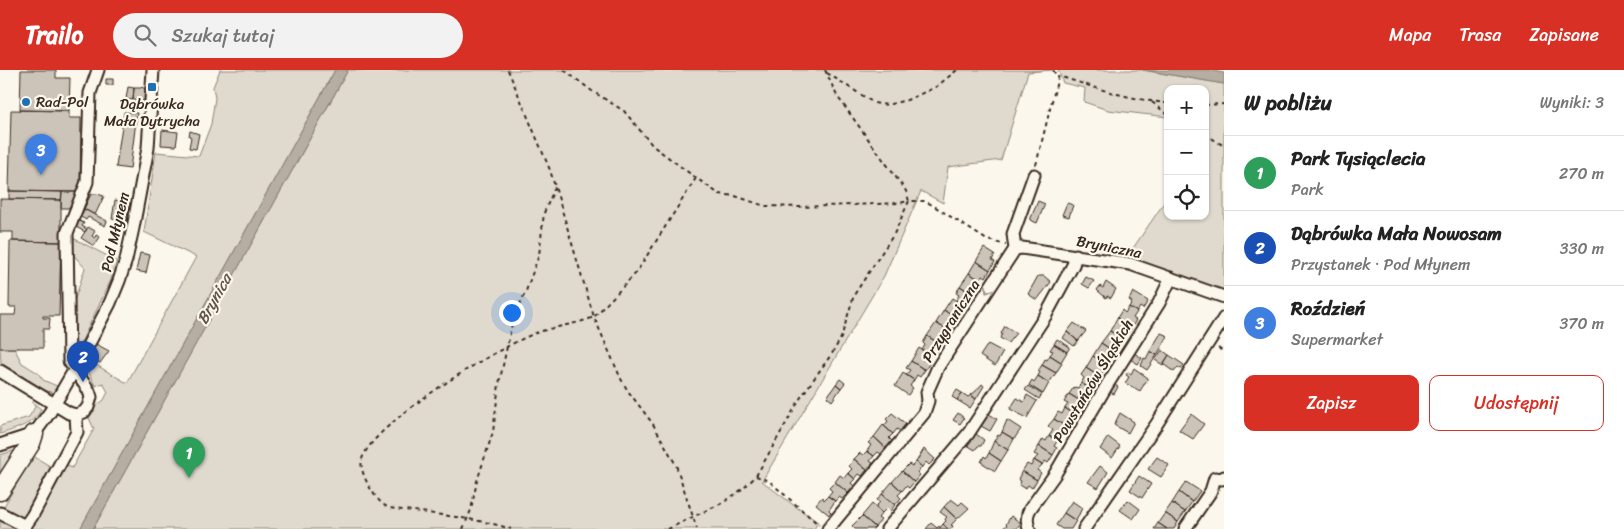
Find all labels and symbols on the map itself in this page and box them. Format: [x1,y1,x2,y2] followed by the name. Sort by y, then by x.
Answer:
[146,81,158,93] marker: Dąbrówka Mała Dytrycha
[36,89,89,115] place label: Rad-Pol
[104,91,201,134] place label: Dąbrówka Mała Dytrycha
[20,96,32,108] marker: Rad-Pol
[25,134,57,175] pin: 3
[93,189,137,275] street label: Pod Młynem
[1074,228,1144,266] street label: Bryniczna
[188,267,241,330] water label: Brynica
[915,274,987,368] street label: Przygraniczna
[985,284,994,294] one-way arrow
[499,300,525,326] your location
[1046,314,1140,448] street label: Powstańców Śląskich
[67,341,99,382] pin: 2
[173,437,205,478] pin: 1

